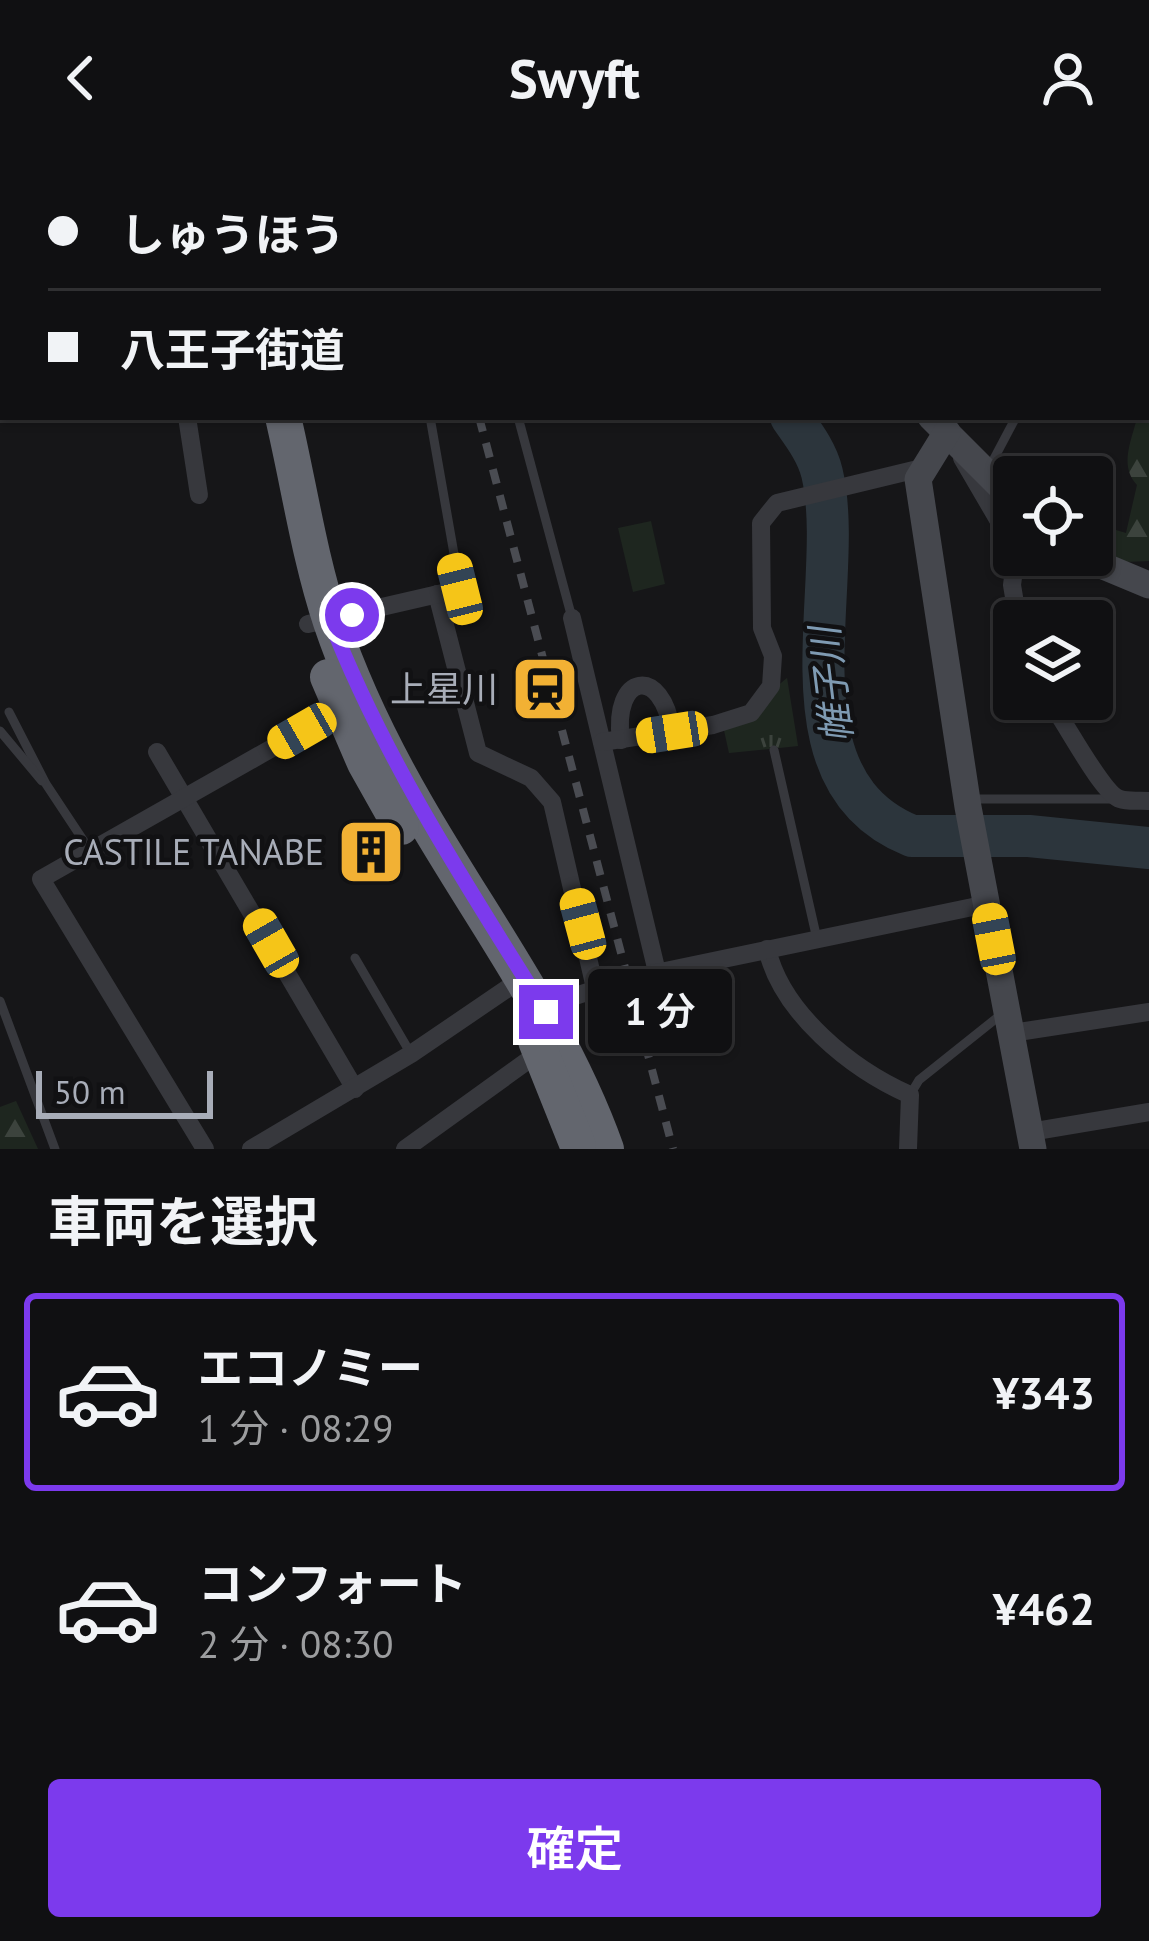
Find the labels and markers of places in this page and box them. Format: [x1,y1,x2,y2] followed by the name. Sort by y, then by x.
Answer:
[510,654,580,724] station icon: 上星川
[390,665,498,712] place label: 上星川
[336,817,406,887] building icon: CASTILE TANABE
[63,828,324,875] place label: CASTILE TANABE

